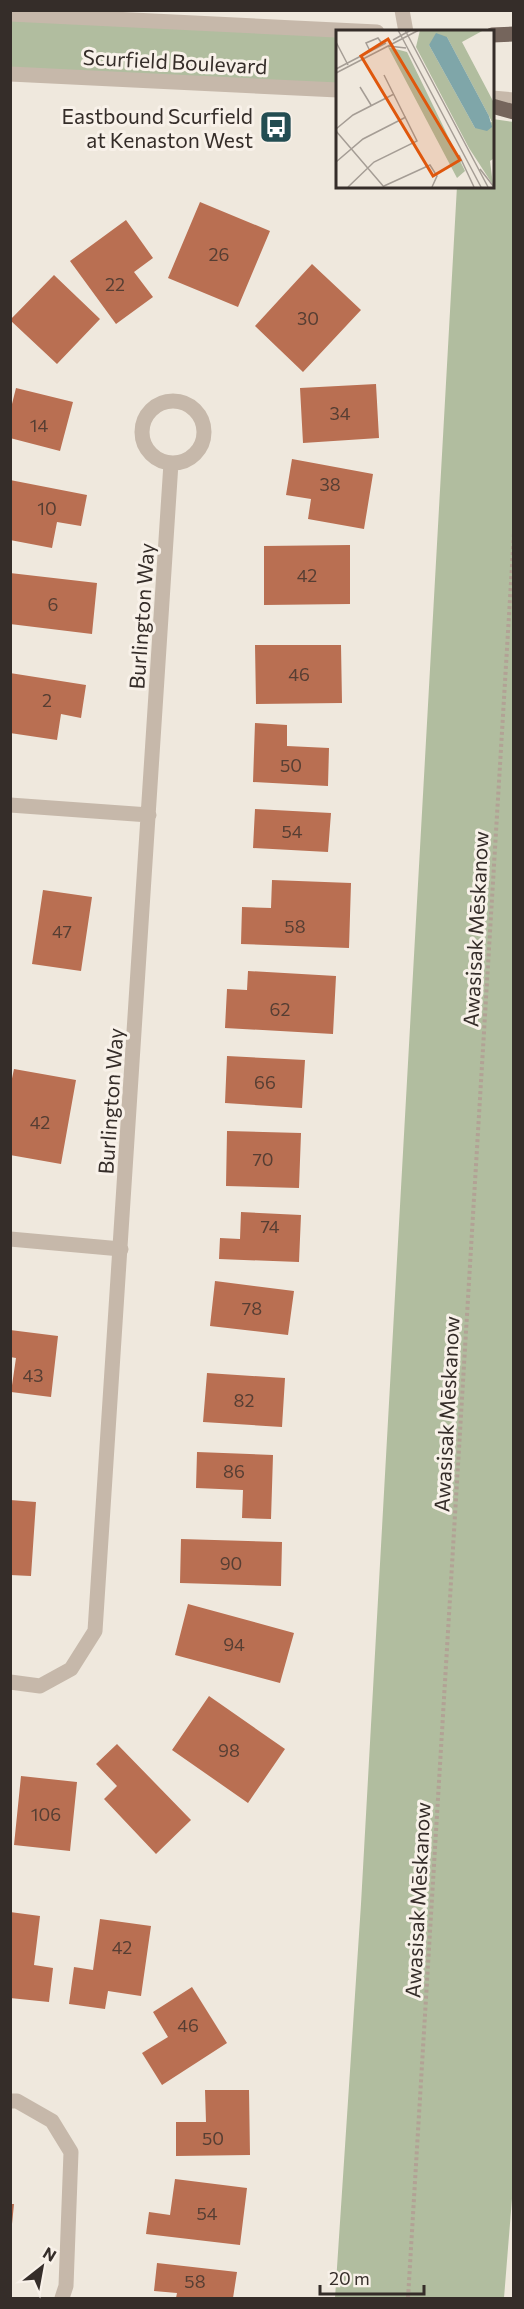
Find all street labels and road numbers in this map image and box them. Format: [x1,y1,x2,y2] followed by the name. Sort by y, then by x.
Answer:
[82,44,268,78] street label: Scurfield Boulevard
[123,542,159,690] street label: Burlington Way
[457,830,493,1028] street label: Awasisak Mēskanow
[92,1027,128,1175] street label: Burlington Way
[428,1315,464,1513] street label: Awasisak Mēskanow
[399,1801,435,1999] street label: Awasisak Mēskanow

